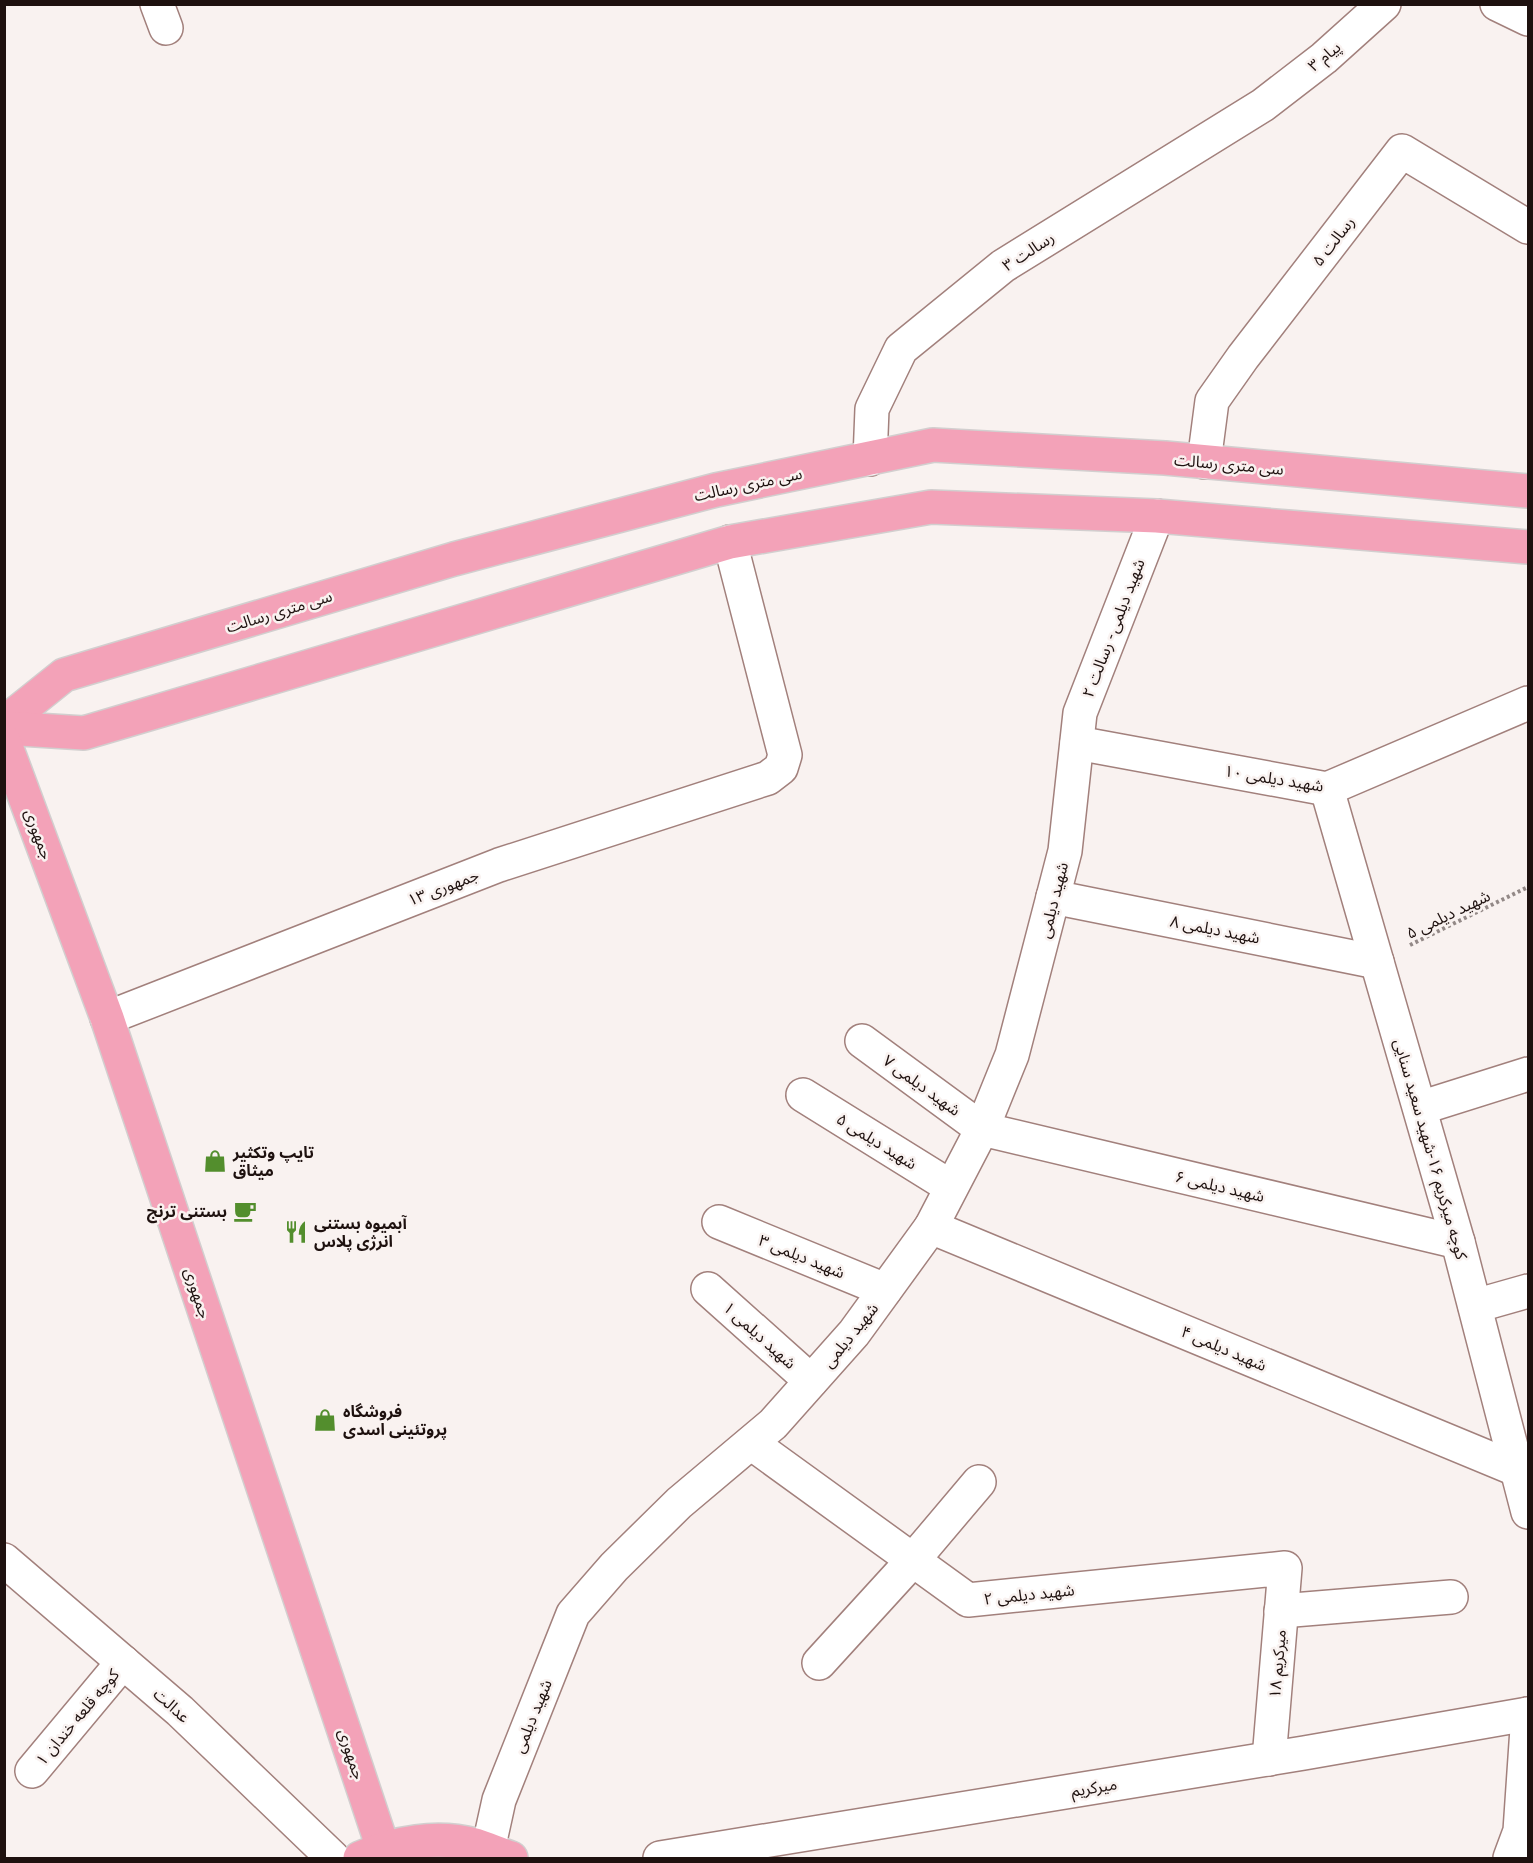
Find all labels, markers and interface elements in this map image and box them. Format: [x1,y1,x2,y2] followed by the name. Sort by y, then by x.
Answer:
[1304,37,1346,78] street label: ۳ پیام
[1307,212,1359,270] street label: ۵ رسالت
[998,227,1058,275] street label: ۳ رسالت
[1173,449,1285,479] street label: سی متری رسالت
[692,463,804,505] street label: سی متری رسالت
[1077,556,1149,700] street label: شهید دیلمی - رسالت ۲
[223,585,335,637] street label: سی متری رسالت
[1223,760,1325,796] street label: ۱۰ شهید دیلمی
[21,806,57,862] street label: جمهوری
[1034,860,1072,940] street label: شهید دیلمی
[404,864,482,910] street label: ۱۳ جمهوری
[1403,885,1493,943] street label: شهید دیلمی ۵
[1168,910,1262,948] street label: ۸ شهید دیلمی
[1387,1036,1472,1263] street label: کوچه میرکریم ۱۶-شهید سعید سنایی
[879,1050,965,1120] street label: ۷ شهید دیلمی
[833,1108,921,1174] street label: ۵ شهید دیلمی
[232,1142,314,1180] place label: تایپ وتکثیر میثاق
[202,1148,228,1174] shop icon: تایپ وتکثیر میثاق
[1173,1166,1267,1206] street label: ۶ شهید دیلمی
[232,1198,258,1224] cafe icon: بستنی ترنج
[147,1201,227,1224] place label: بستنی ترنج
[314,1213,408,1252] place label: آبمیوه بستنی انرژی پلاس
[283,1219,309,1245] restaurant icon: آبمیوه بستنی انرژی پلاس
[756,1230,848,1282] street label: ۳ شهید دیلمی
[180,1265,216,1321] street label: جمهوری
[719,1297,801,1373] street label: ۱ شهید دیلمی
[818,1299,882,1371] street label: شهید دیلمی
[1178,1321,1270,1375] street label: ۴ شهید دیلمی
[343,1401,447,1440] place label: فروشگاه پروتئینی اسدی
[312,1407,338,1433] shop icon: فروشگاه پروتئینی اسدی
[983,1579,1075,1609] street label: ۲ شهید دیلمی
[1264,1629,1293,1699] street label: ۱۸ میرکریم
[31,1664,124,1770] street label: کوچه قلعه خندان ۱
[508,1676,556,1756] street label: شهید دیلمی
[150,1684,194,1726] street label: عدالت
[334,1726,370,1782] street label: جمهوری
[1070,1774,1119,1803] street label: میرکریم

